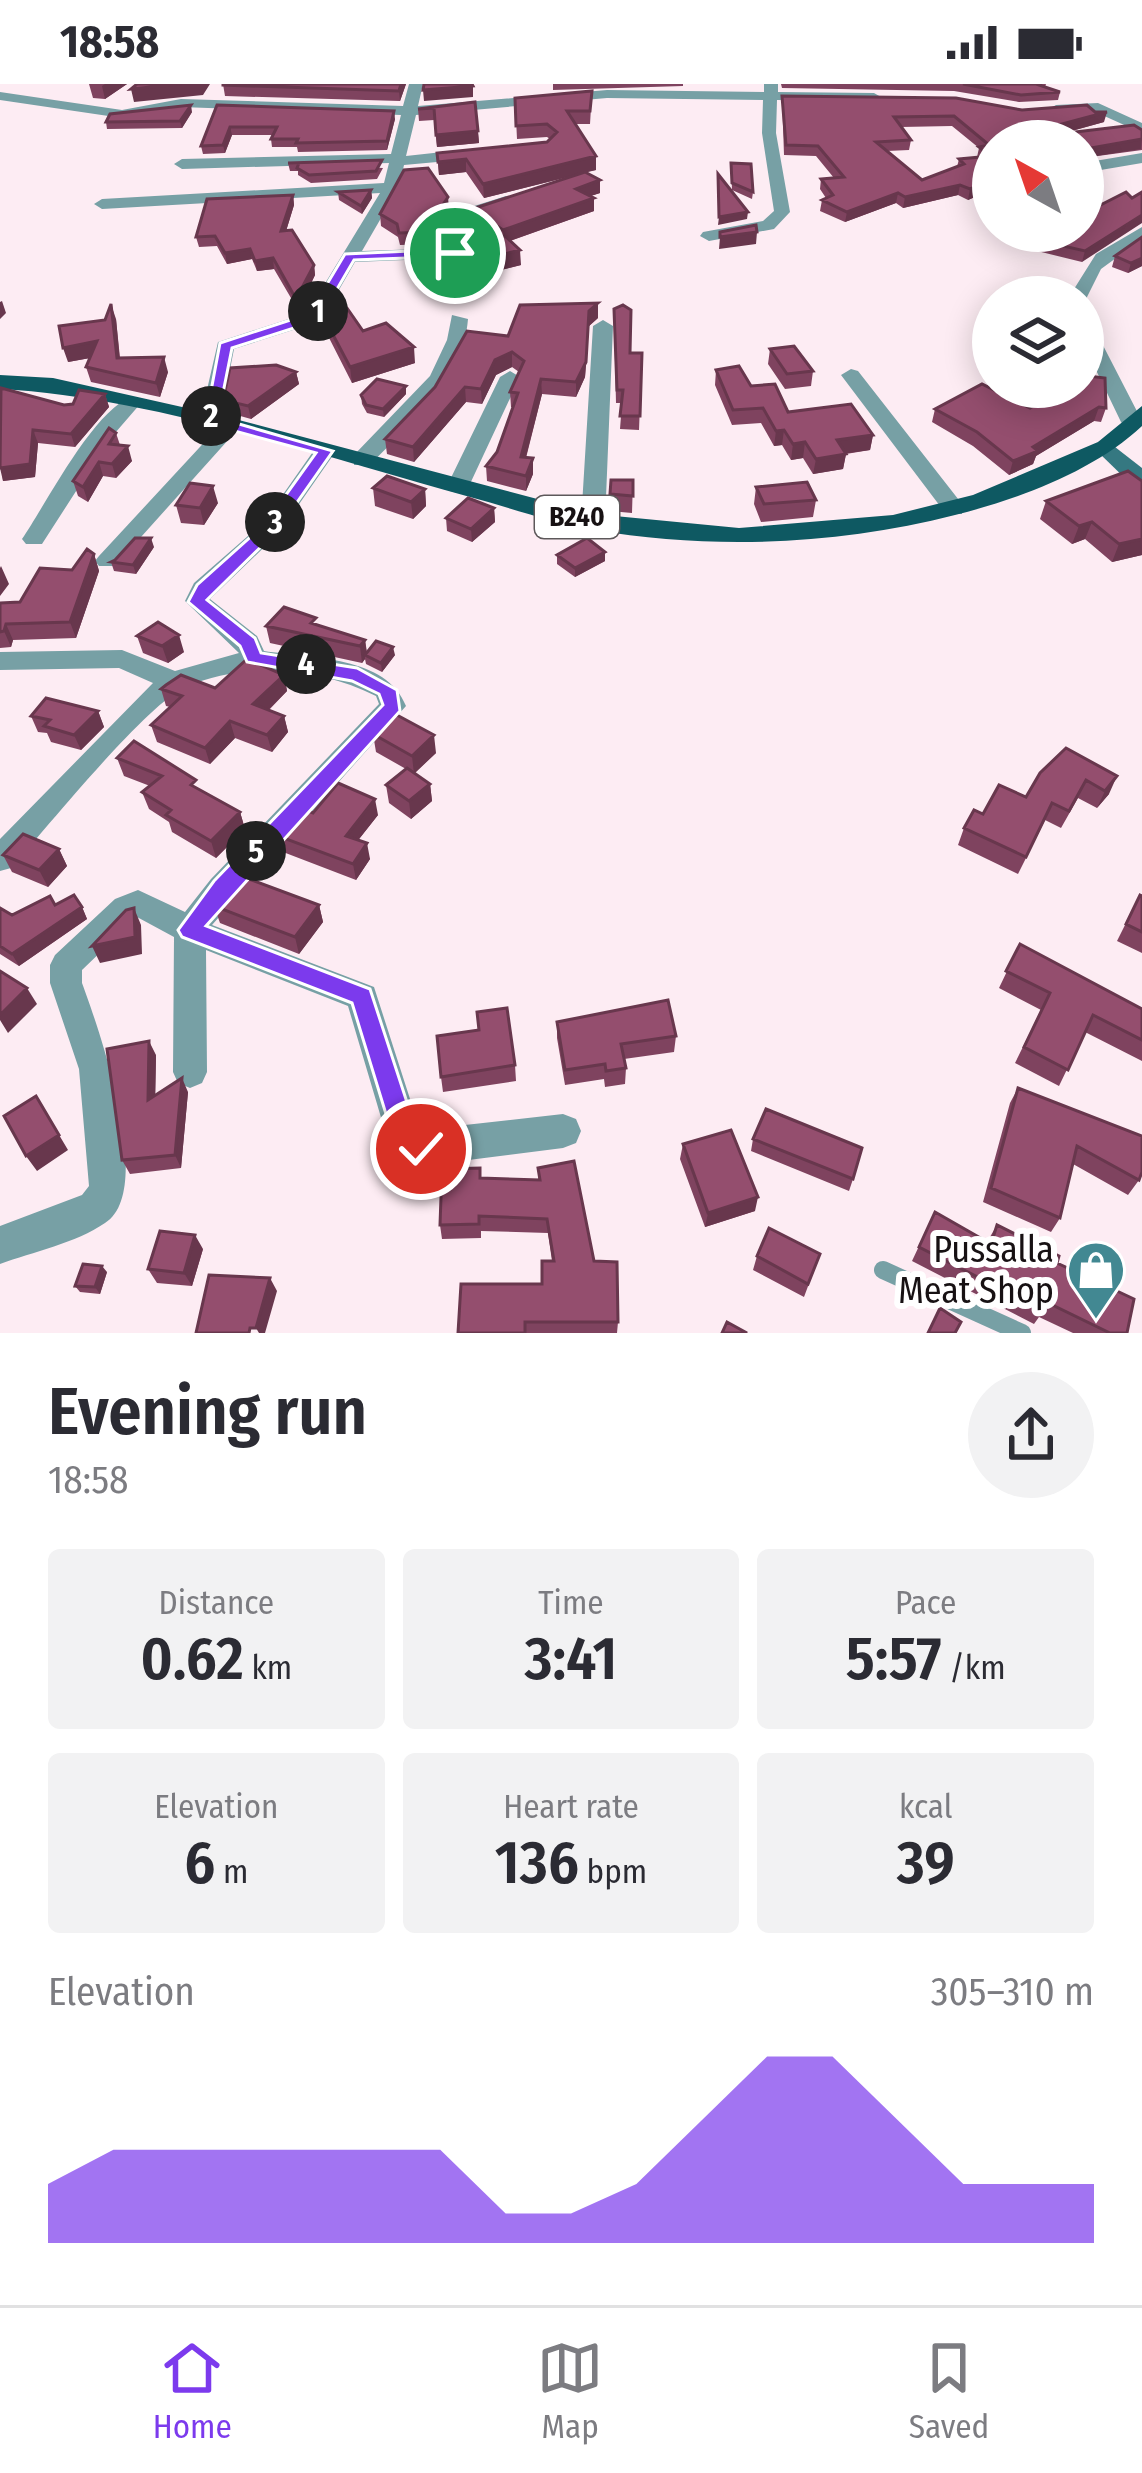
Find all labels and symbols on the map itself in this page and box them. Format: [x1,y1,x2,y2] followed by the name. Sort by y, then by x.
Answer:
[972,120,1104,252] north arrow
[404,202,506,304] pin
[288,281,348,341] pin: 1
[181,386,241,446] pin: 2
[245,492,305,552] pin: 3
[535,496,619,538] road number: B240
[276,634,336,694] pin: 4
[226,821,286,881] pin: 5
[370,1098,472,1200] pin
[898,1228,1054,1313] place label: Pussalla Meat Shop
[1065,1239,1127,1321] shop icon: Pussalla Meat Shop

